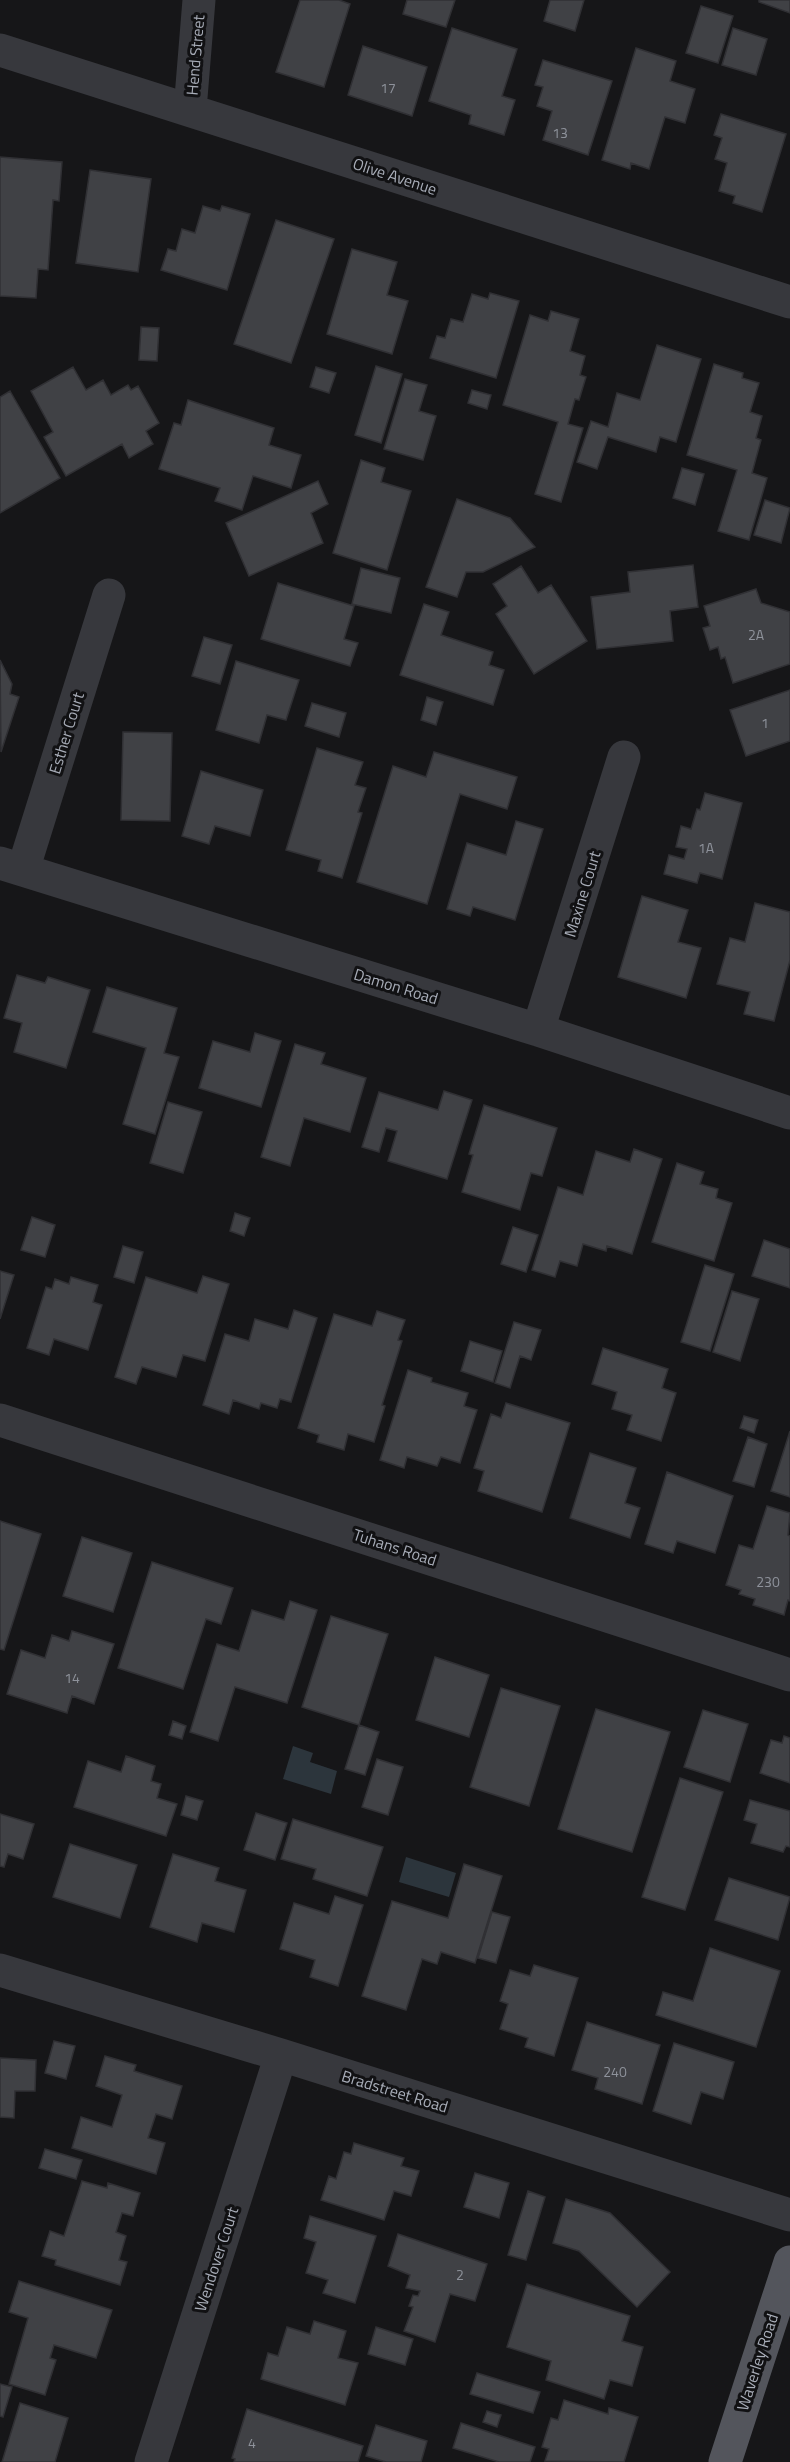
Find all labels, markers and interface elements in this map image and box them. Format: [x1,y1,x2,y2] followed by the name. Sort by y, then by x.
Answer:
[180,13,211,96] street label: Hend Street
[380,77,396,98] house number: 17
[552,122,568,143] house number: 13
[350,151,440,201] street label: Olive Avenue
[748,624,765,645] house number: 2A
[42,689,90,777] street label: Esther Court
[761,712,769,733] house number: 1
[698,837,715,858] house number: 1A
[558,848,607,940] street label: Maxine Court
[351,962,441,1010] street label: Damon Road
[350,1522,440,1572] street label: Tuhans Road
[756,1571,780,1592] house number: 230
[64,1667,80,1688] house number: 14
[603,2061,627,2082] house number: 240
[339,2063,451,2119] street label: Bradstreet Road
[188,2203,244,2314] street label: Wendover Court
[456,2264,464,2285] house number: 2
[730,2310,784,2414] street label: Waverley Road
[248,2432,256,2453] house number: 4

